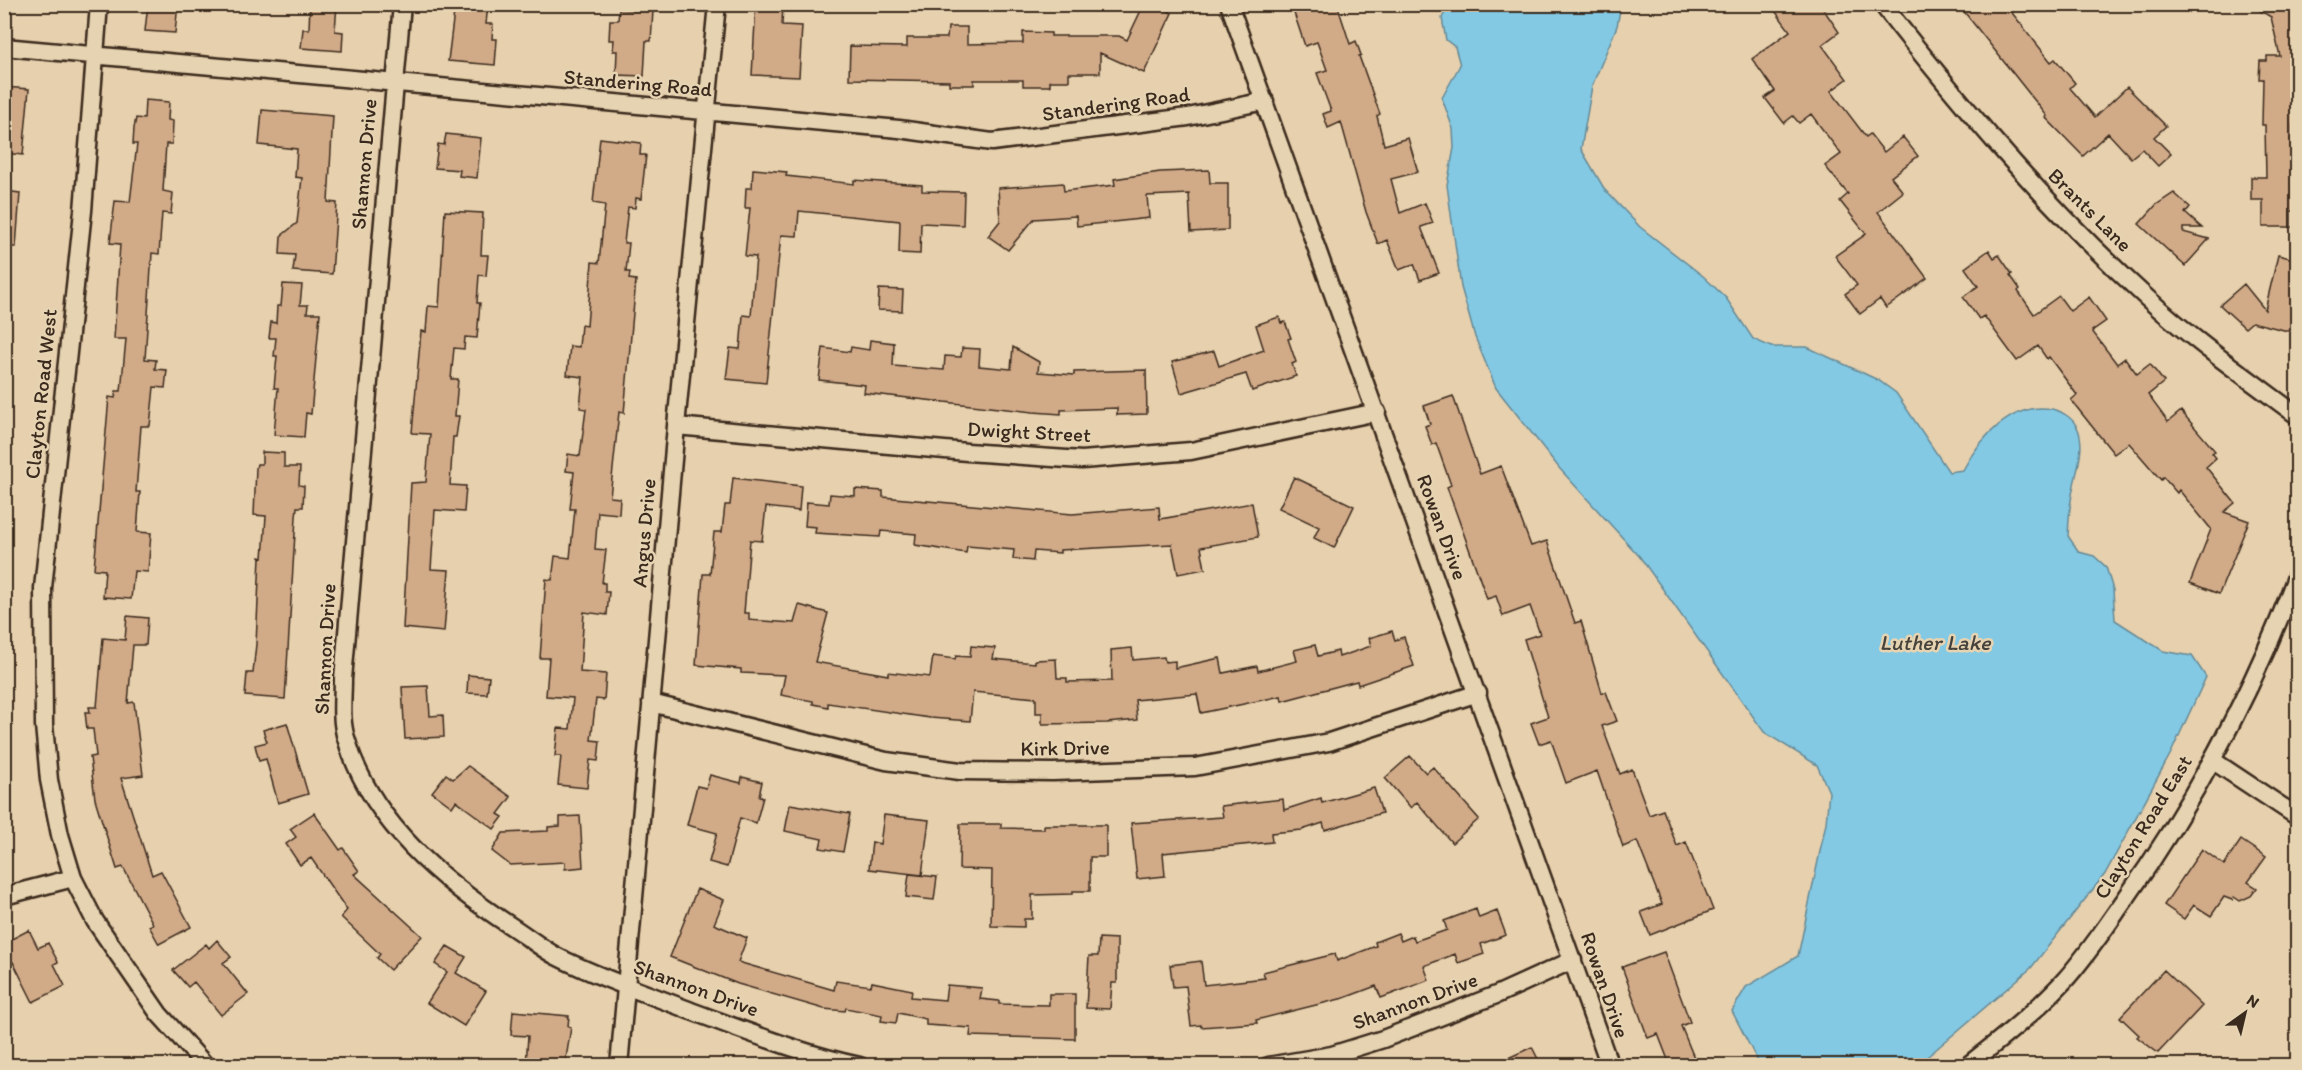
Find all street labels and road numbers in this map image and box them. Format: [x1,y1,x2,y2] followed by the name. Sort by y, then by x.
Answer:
[563,64,714,101] street label: Standering Road
[1041,81,1192,126] street label: Standering Road
[345,97,382,230] street label: Shannon Drive
[2043,163,2137,257] street label: Brants Lane
[19,308,62,480] street label: Clayton Road West
[966,416,1092,447] street label: Dwight Street
[1412,471,1473,583] street label: Rowan Drive
[626,477,661,588] street label: Angus Drive
[309,583,340,715] street label: Shannon Drive
[1020,734,1110,761] street label: Kirk Drive
[2088,750,2197,903] street label: Clayton Road East
[1576,928,1635,1041] street label: Rowan Drive
[630,953,762,1022] street label: Shannon Drive
[1349,966,1481,1035] street label: Shannon Drive

